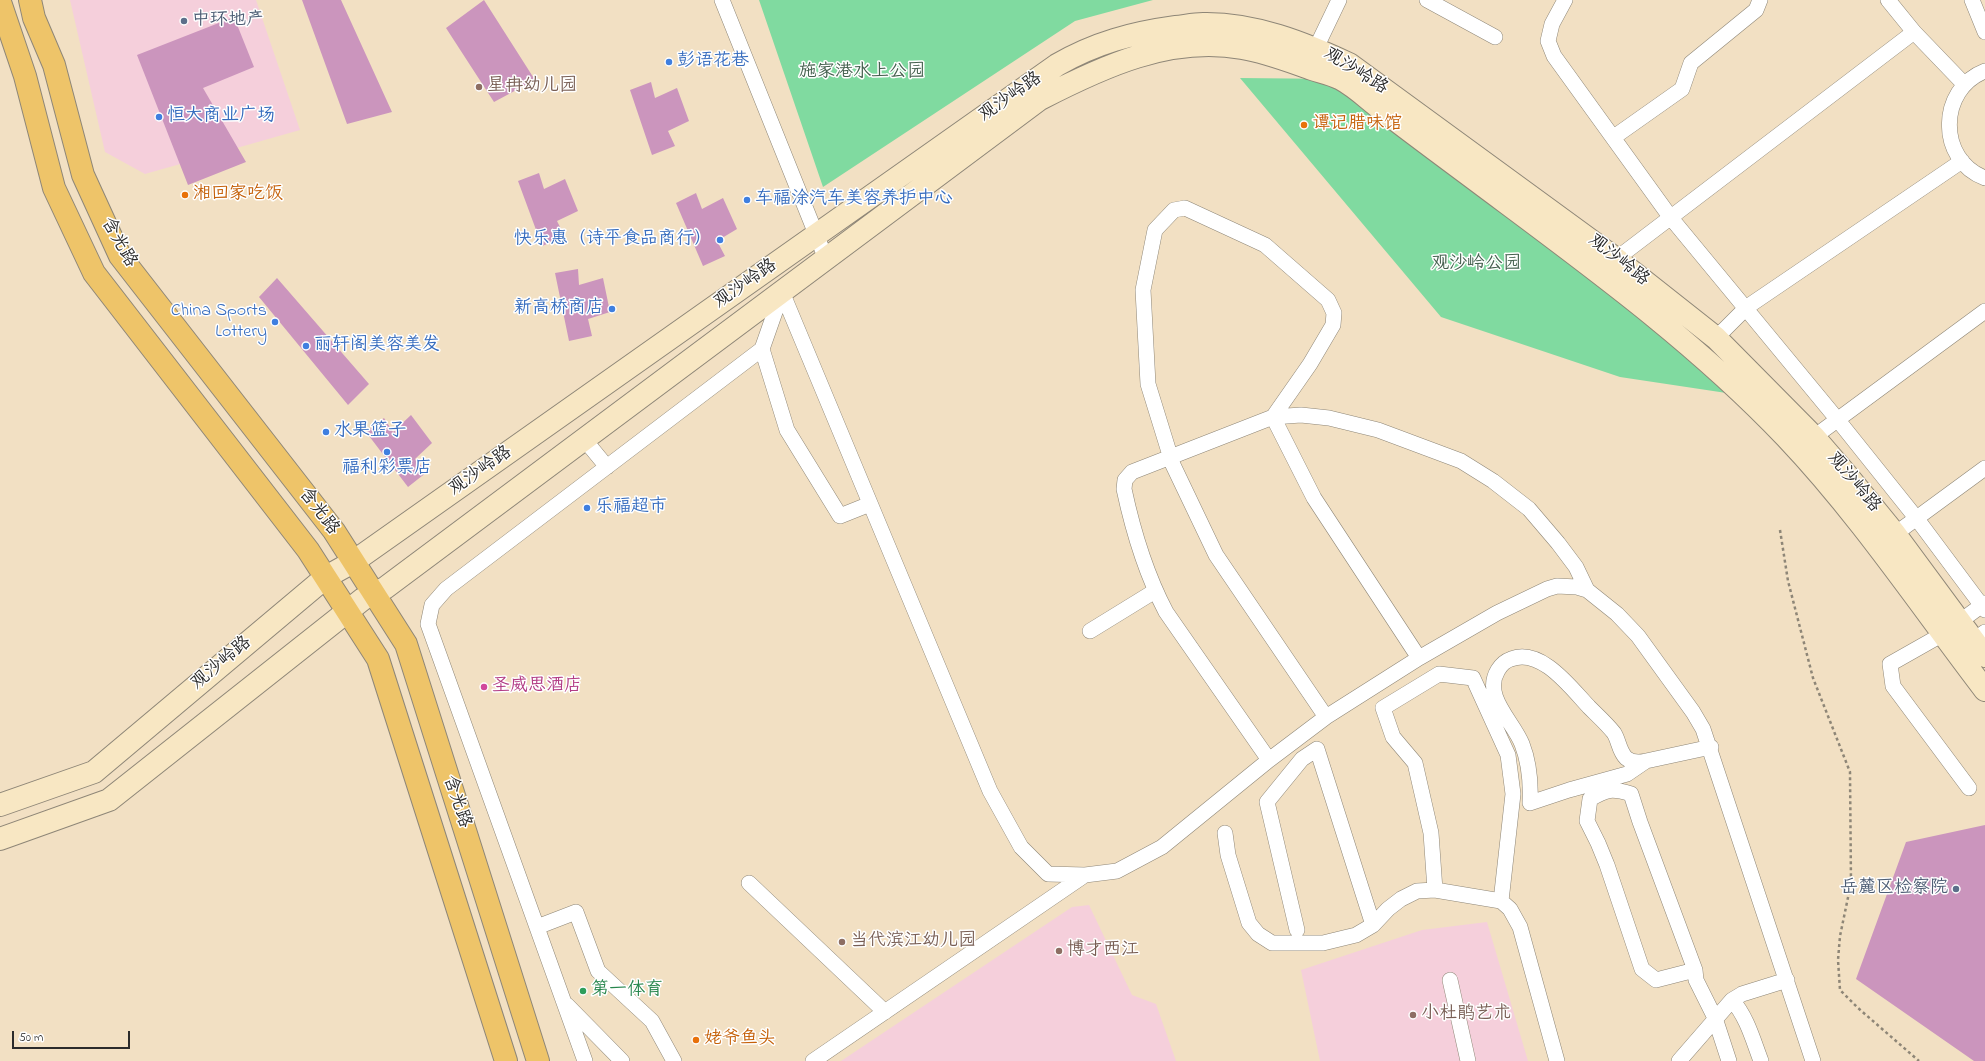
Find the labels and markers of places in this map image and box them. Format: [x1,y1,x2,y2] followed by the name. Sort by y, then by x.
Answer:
[192,10,264,32] place label: 中环地产
[179,16,189,26] marker: 中环地产
[677,51,749,73] place label: 彭语花巷
[664,57,674,67] marker: 彭语花巷
[487,76,577,98] place label: 星冉幼儿园
[474,82,484,92] marker: 星冉幼儿园
[167,106,275,128] place label: 恒大商业广场
[154,112,164,122] marker: 恒大商业广场
[1312,114,1402,136] place label: 谭记腊味馆
[1299,120,1309,130] marker: 谭记腊味馆
[193,184,283,206] place label: 湘回家吃饭
[755,189,953,211] place label: 车福涂汽车美容养护中心
[180,190,190,200] marker: 湘回家吃饭
[742,195,752,205] marker: 车福涂汽车美容养护中心
[514,229,712,251] place label: 快乐惠（诗平食品商行）
[715,235,725,245] marker: 快乐惠（诗平食品商行）
[514,298,604,320] place label: 新高桥商店
[171,301,267,344] place label: China Sports Lottery
[607,304,617,314] marker: 新高桥商店
[270,317,280,327] marker: China Sports Lottery
[314,335,440,357] place label: 丽轩阁美容美发
[301,341,311,351] marker: 丽轩阁美容美发
[334,421,406,443] place label: 水果篮子
[321,427,331,437] marker: 水果篮子
[382,447,392,457] marker: 福利彩票店
[342,458,432,480] place label: 福利彩票店
[595,497,667,519] place label: 乐福超市
[582,503,592,513] marker: 乐福超市
[492,676,582,698] place label: 圣威思酒店
[479,682,489,692] marker: 圣威思酒店
[1840,878,1948,900] place label: 岳麓区检察院
[1951,884,1961,894] marker: 岳麓区检察院
[850,931,976,953] place label: 当代滨江幼儿园
[837,937,847,947] marker: 当代滨江幼儿园
[1067,940,1139,962] place label: 博才西江
[1054,946,1064,956] marker: 博才西江
[591,980,663,1002] place label: 第一体育
[578,986,588,996] marker: 第一体育
[1421,1004,1511,1026] place label: 小杜鹃艺术
[1408,1010,1418,1020] marker: 小杜鹃艺术
[704,1029,776,1051] place label: 姥爷鱼头
[691,1035,701,1045] marker: 姥爷鱼头

